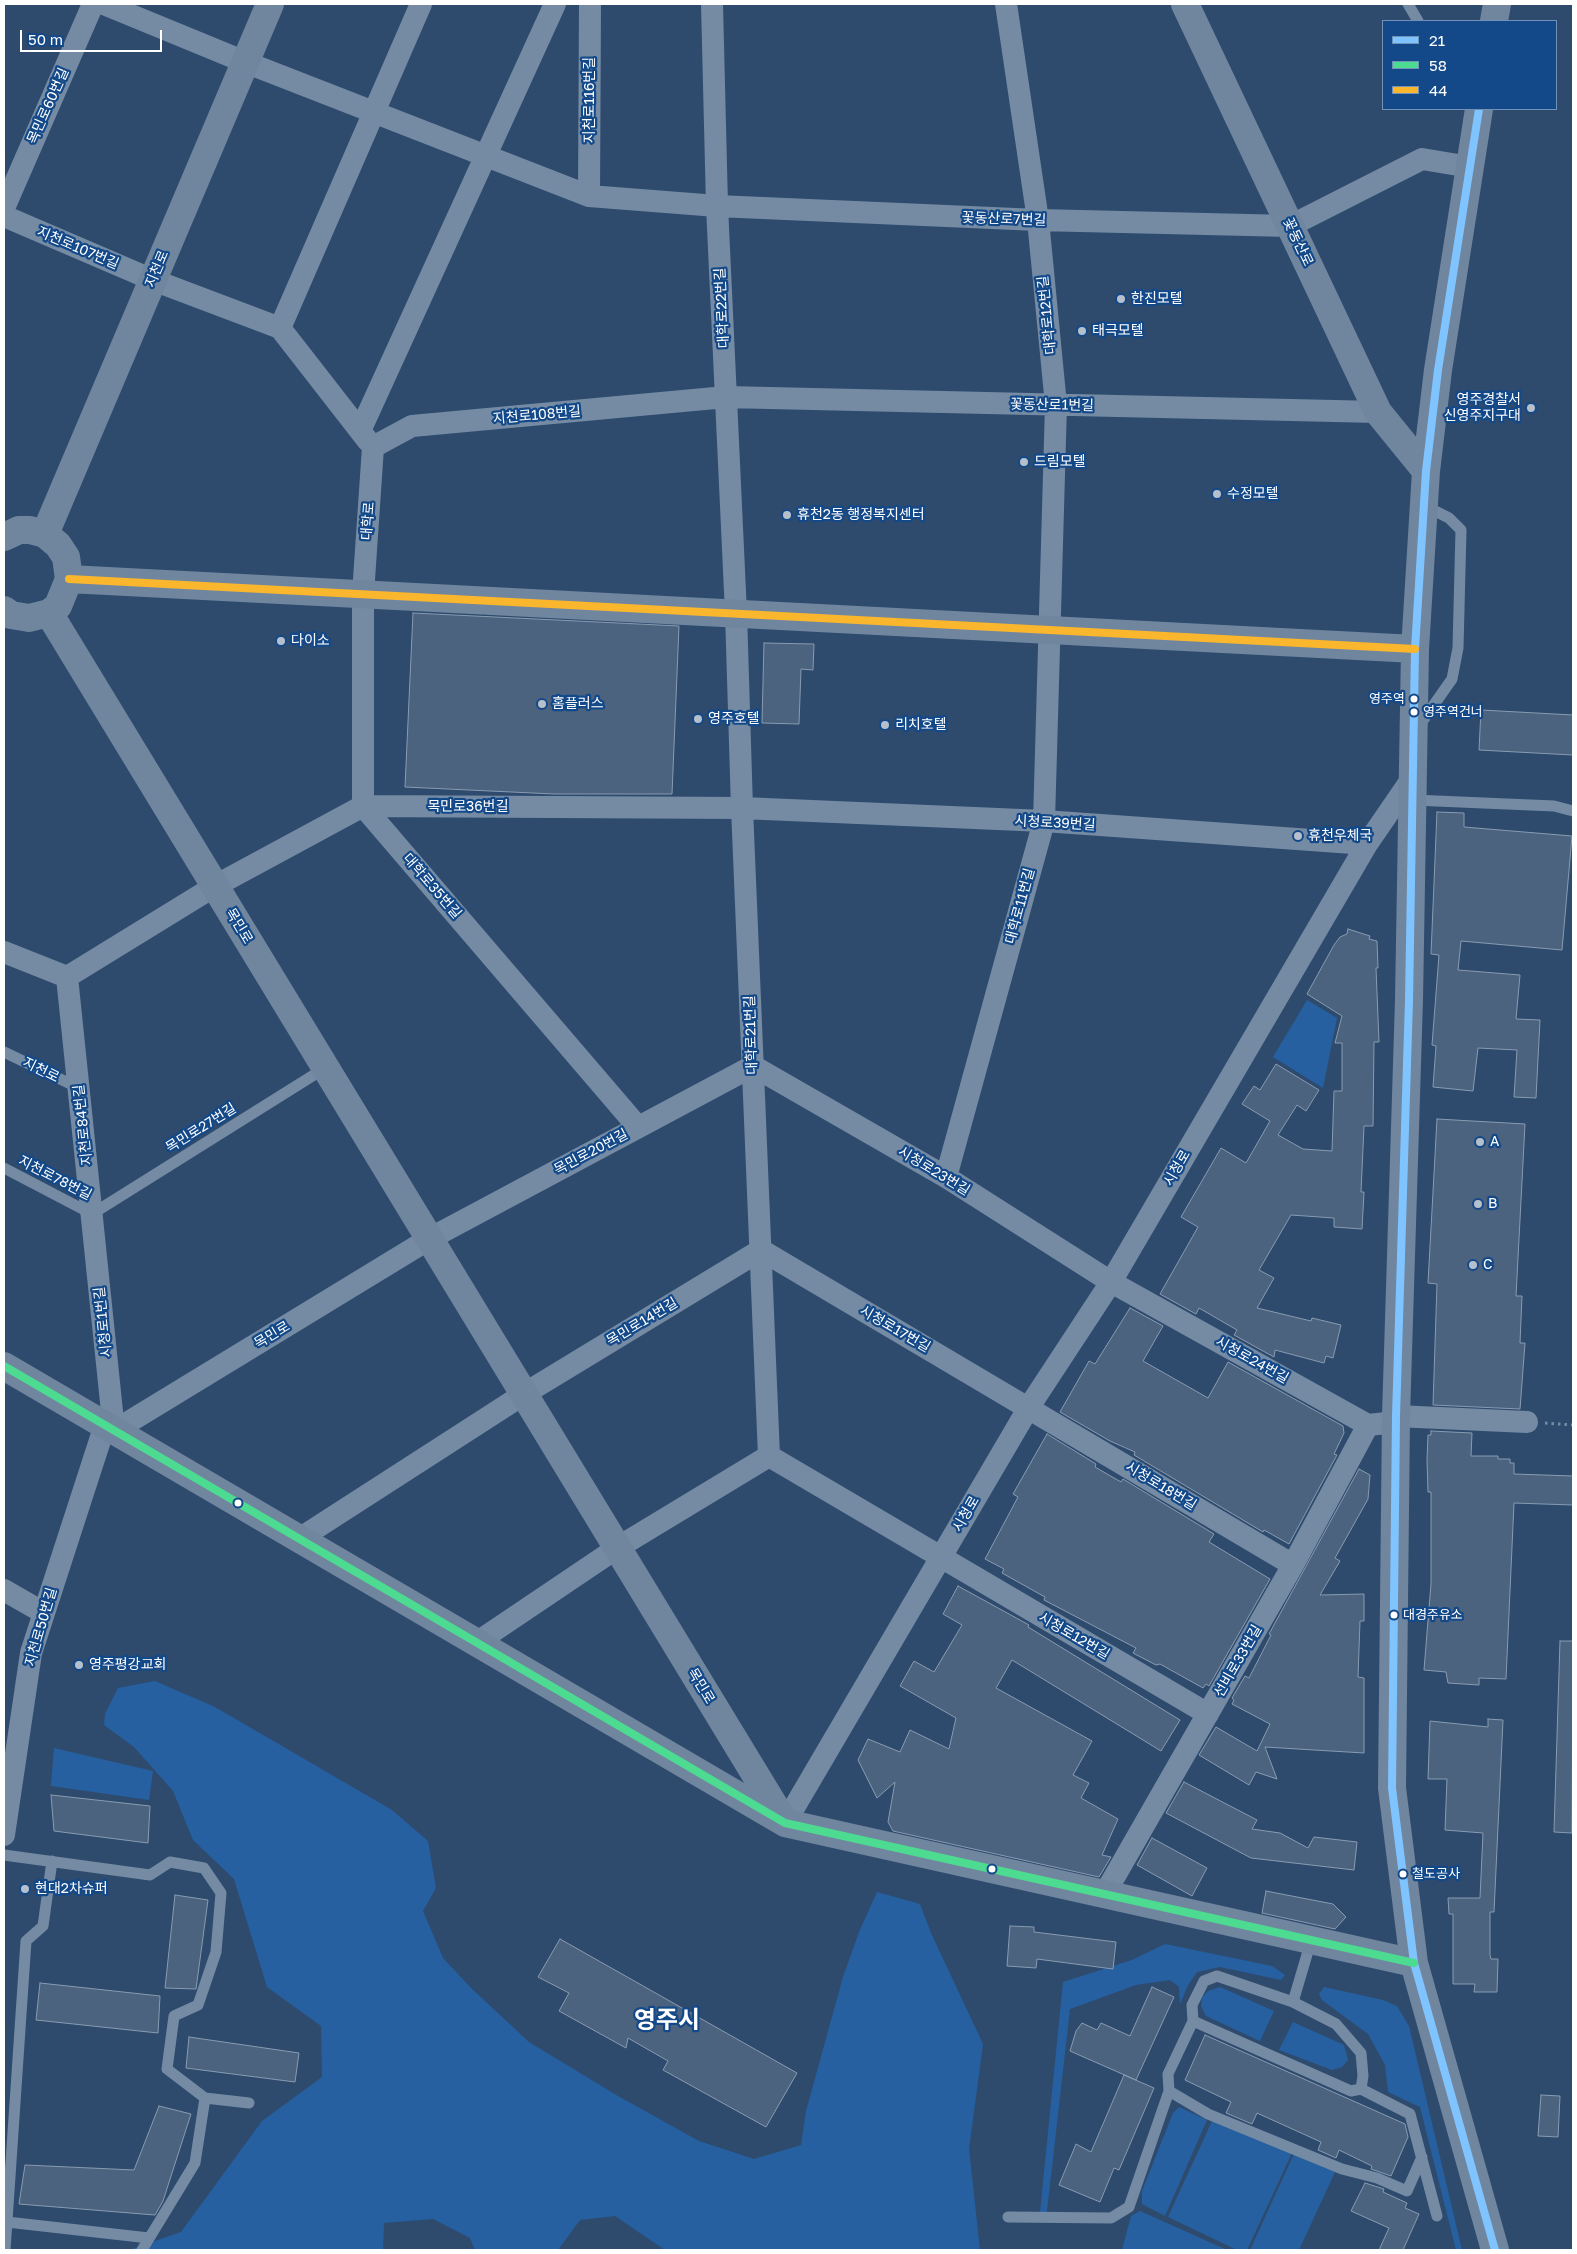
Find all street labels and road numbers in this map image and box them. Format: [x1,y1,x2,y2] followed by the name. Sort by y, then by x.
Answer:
[582,57,598,143] street label: 지천로116번길
[24,65,72,147] street label: 목민로60번길
[961,209,1047,229] street label: 꽃동산로7번길
[1280,215,1316,269] street label: 꽃동산로
[35,223,121,273] street label: 지천로107번길
[142,248,172,290] street label: 지천로
[712,267,732,349] street label: 대학로22번길
[1035,275,1059,355] street label: 대학로12번길
[1010,396,1094,414] street label: 꽃동산로1번길
[492,403,582,427] street label: 지천로108번길
[358,501,378,541] street label: 대학로
[427,799,509,815] street label: 목민로36번길
[1014,812,1096,834] street label: 시청로39번길
[399,850,465,922] street label: 대학로35번길
[1002,866,1038,946] street label: 대학로11번길
[222,905,256,947] street label: 목민로
[741,995,761,1075] street label: 대학로21번길
[20,1054,62,1086] street label: 지천로
[70,1084,96,1166] street label: 지천로84번길
[163,1100,239,1156] street label: 목민로27번길
[551,1126,631,1178] street label: 목민로20번길
[895,1143,973,1199] street label: 시청로23번길
[1160,1147,1194,1189] street label: 시청로
[15,1152,95,1204] street label: 지천로78번길
[91,1286,115,1358] street label: 시청로1번길
[604,1294,680,1350] street label: 목민로14번길
[857,1302,933,1356] street label: 시청로17번길
[251,1318,293,1352] street label: 목민로
[1212,1333,1292,1387] street label: 시청로24번길
[1123,1458,1199,1514] street label: 시청로18번길
[949,1493,983,1535] street label: 시청로
[22,1586,60,1668] street label: 지천로50번길
[1035,1609,1113,1663] street label: 시청로12번길
[1211,1622,1265,1700] street label: 선비로33번길
[684,1665,718,1707] street label: 목민로

